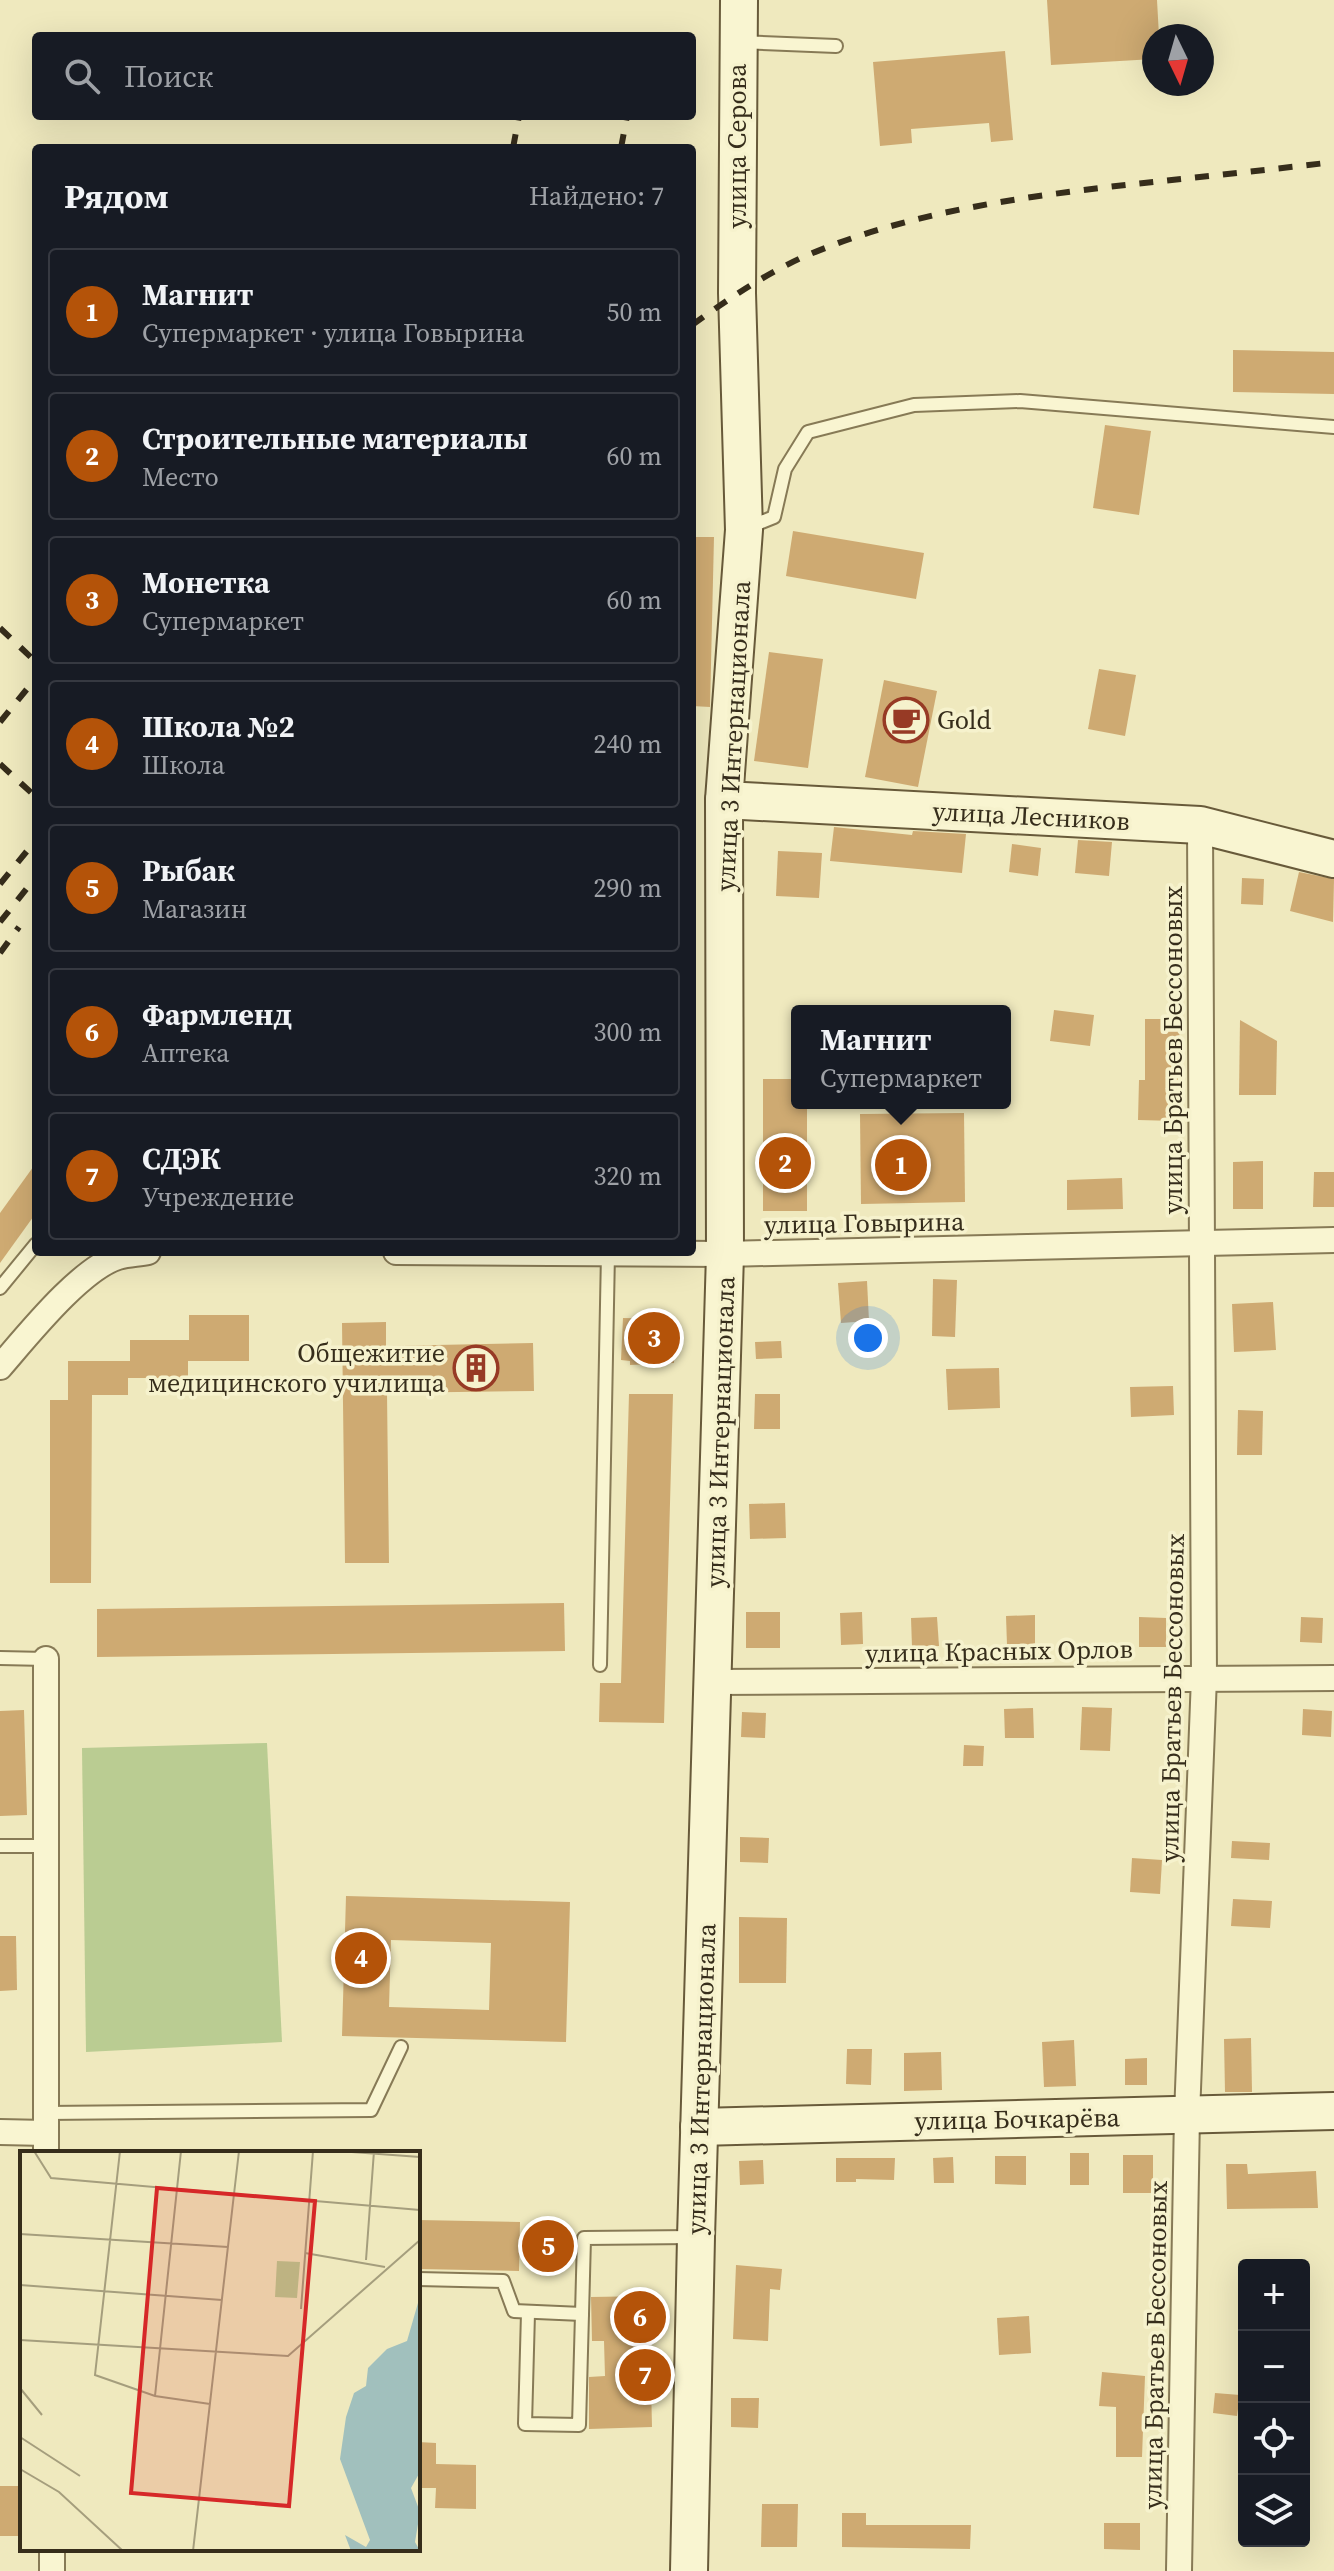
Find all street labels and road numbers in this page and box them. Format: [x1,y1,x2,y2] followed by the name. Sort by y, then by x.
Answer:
[719,63,755,228] street label: улица Серова
[707,579,759,893] street label: улица 3 Интернационала
[931,793,1131,839] street label: улица Лесников
[1155,885,1191,1214] street label: улица Братьев Бессоновых
[763,1203,965,1243] street label: улица Говырина
[697,1275,743,1588] street label: улица 3 Интернационала
[1151,1533,1193,1863] street label: улица Братьев Бессоновых
[865,1631,1133,1671] street label: улица Красных Орлов
[678,1922,724,2235] street label: улица 3 Интернационала
[914,2099,1121,2139] street label: улица Бочкарёва
[1134,2180,1176,2510] street label: улица Братьев Бессоновых

